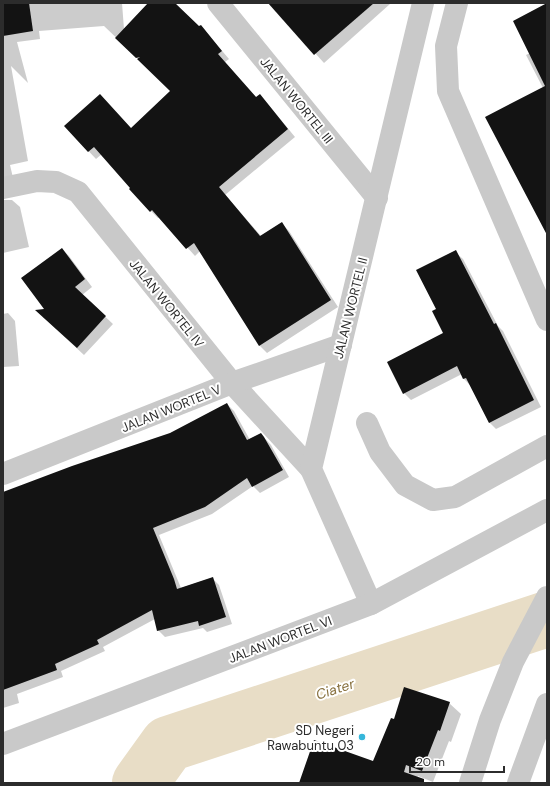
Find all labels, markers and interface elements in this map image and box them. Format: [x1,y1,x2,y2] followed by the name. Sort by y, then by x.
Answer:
[256,53,337,147] street label: JALAN WORTEL III
[126,255,208,351] street label: JALAN WORTEL IV
[330,256,371,361] street label: JALAN WORTEL II
[119,381,224,436] street label: JALAN WORTEL V
[226,612,334,667] street label: JALAN WORTEL VI
[313,674,357,704] water label: Ciater
[267,722,354,754] place label: SD Negeri Rawabuntu 03
[357,732,367,742] marker: SD Negeri Rawabuntu 03
[410,748,504,774] scale bar
[416,754,445,770] text: 20 m

